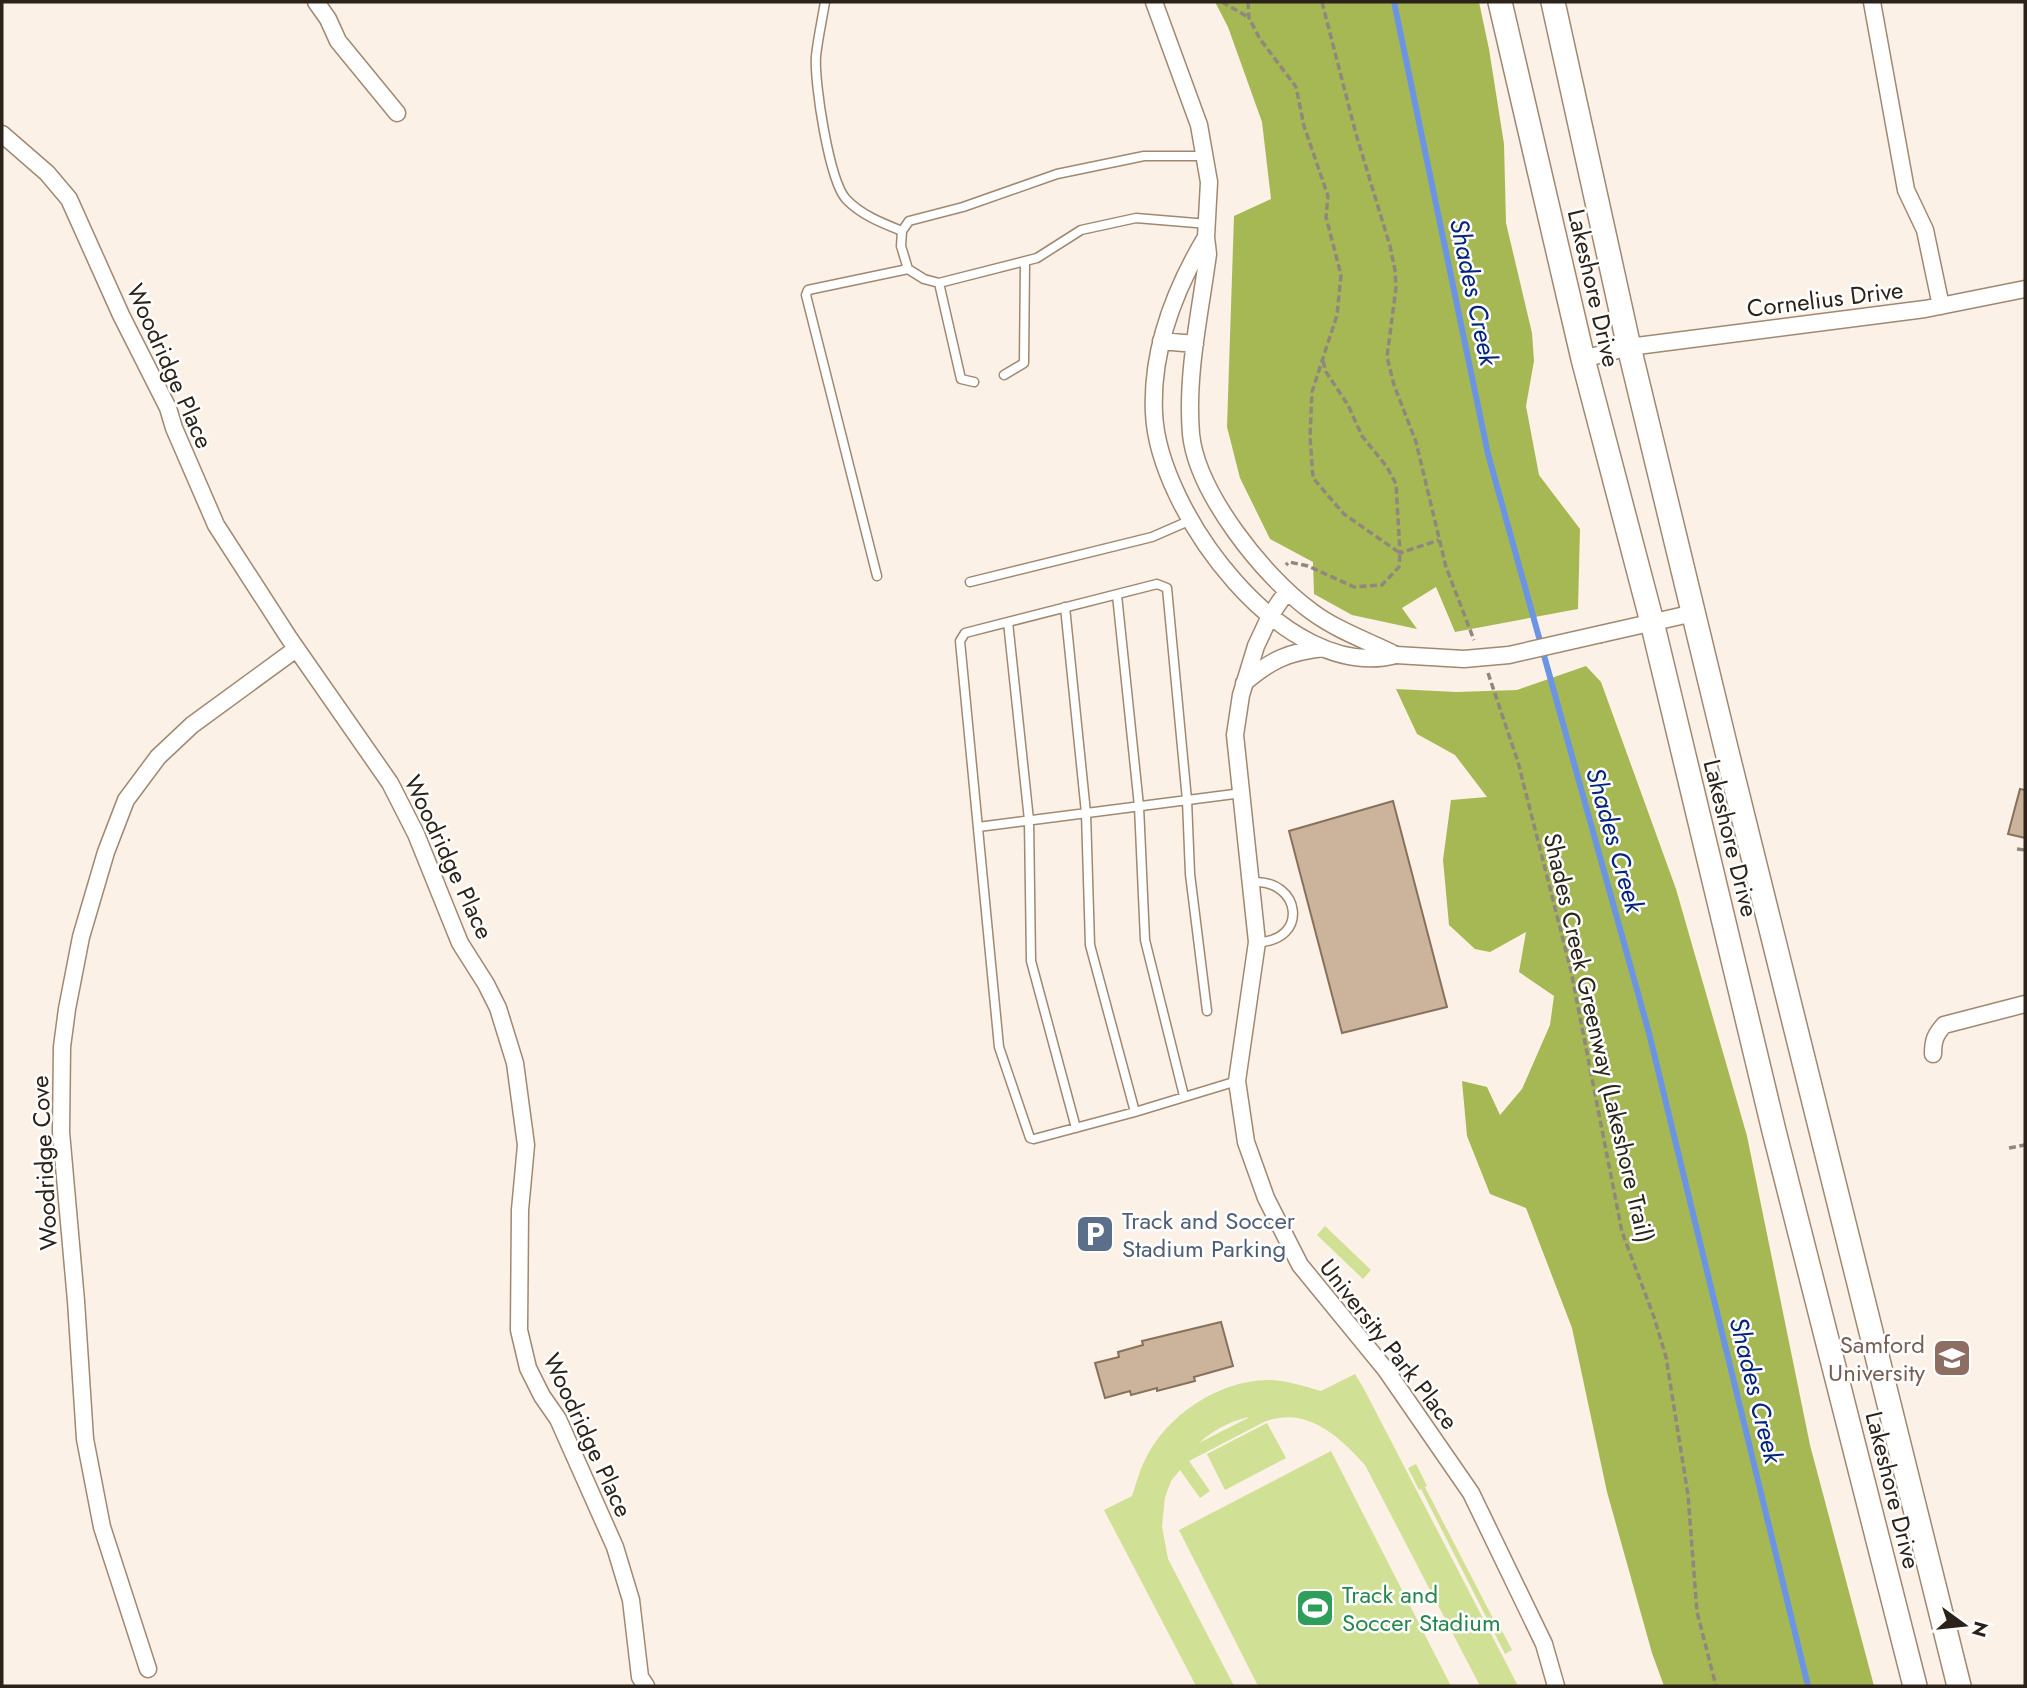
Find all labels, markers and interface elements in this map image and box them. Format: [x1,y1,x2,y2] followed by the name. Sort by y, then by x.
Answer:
[1559,206,1629,370] street label: Lakeshore Drive
[1440,215,1509,371] water label: Shades Creek
[1745,272,1905,326] street label: Cornelius Drive
[118,278,222,454] street label: Woodridge Place
[1695,756,1767,920] street label: Lakeshore Drive
[1576,763,1654,919] water label: Shades Creek
[396,769,502,945] street label: Woodridge Place
[1535,830,1663,1246] street label: Shades Creek Greenway (Lakeshore Trail)
[22,1075,66,1251] street label: Woodridge Cove
[1122,1203,1296,1266] place label: Track and Soccer Stadium Parking
[1074,1213,1116,1255] parking icon: Track and Soccer Stadium Parking
[1311,1251,1467,1437] street label: University Park Place
[1719,1313,1793,1469] water label: Shades Creek
[1828,1327,1925,1390] place label: Samford University
[1931,1337,1973,1379] school or university icon: Samford University
[535,1347,641,1523] street label: Woodridge Place
[1857,1408,1929,1572] street label: Lakeshore Drive
[1342,1577,1501,1640] place label: Track and Soccer Stadium
[1294,1587,1336,1629] sports icon: Track and Soccer Stadium
[1929,1590,1999,1660] north arrow
[1965,1618,1995,1640] text: N

